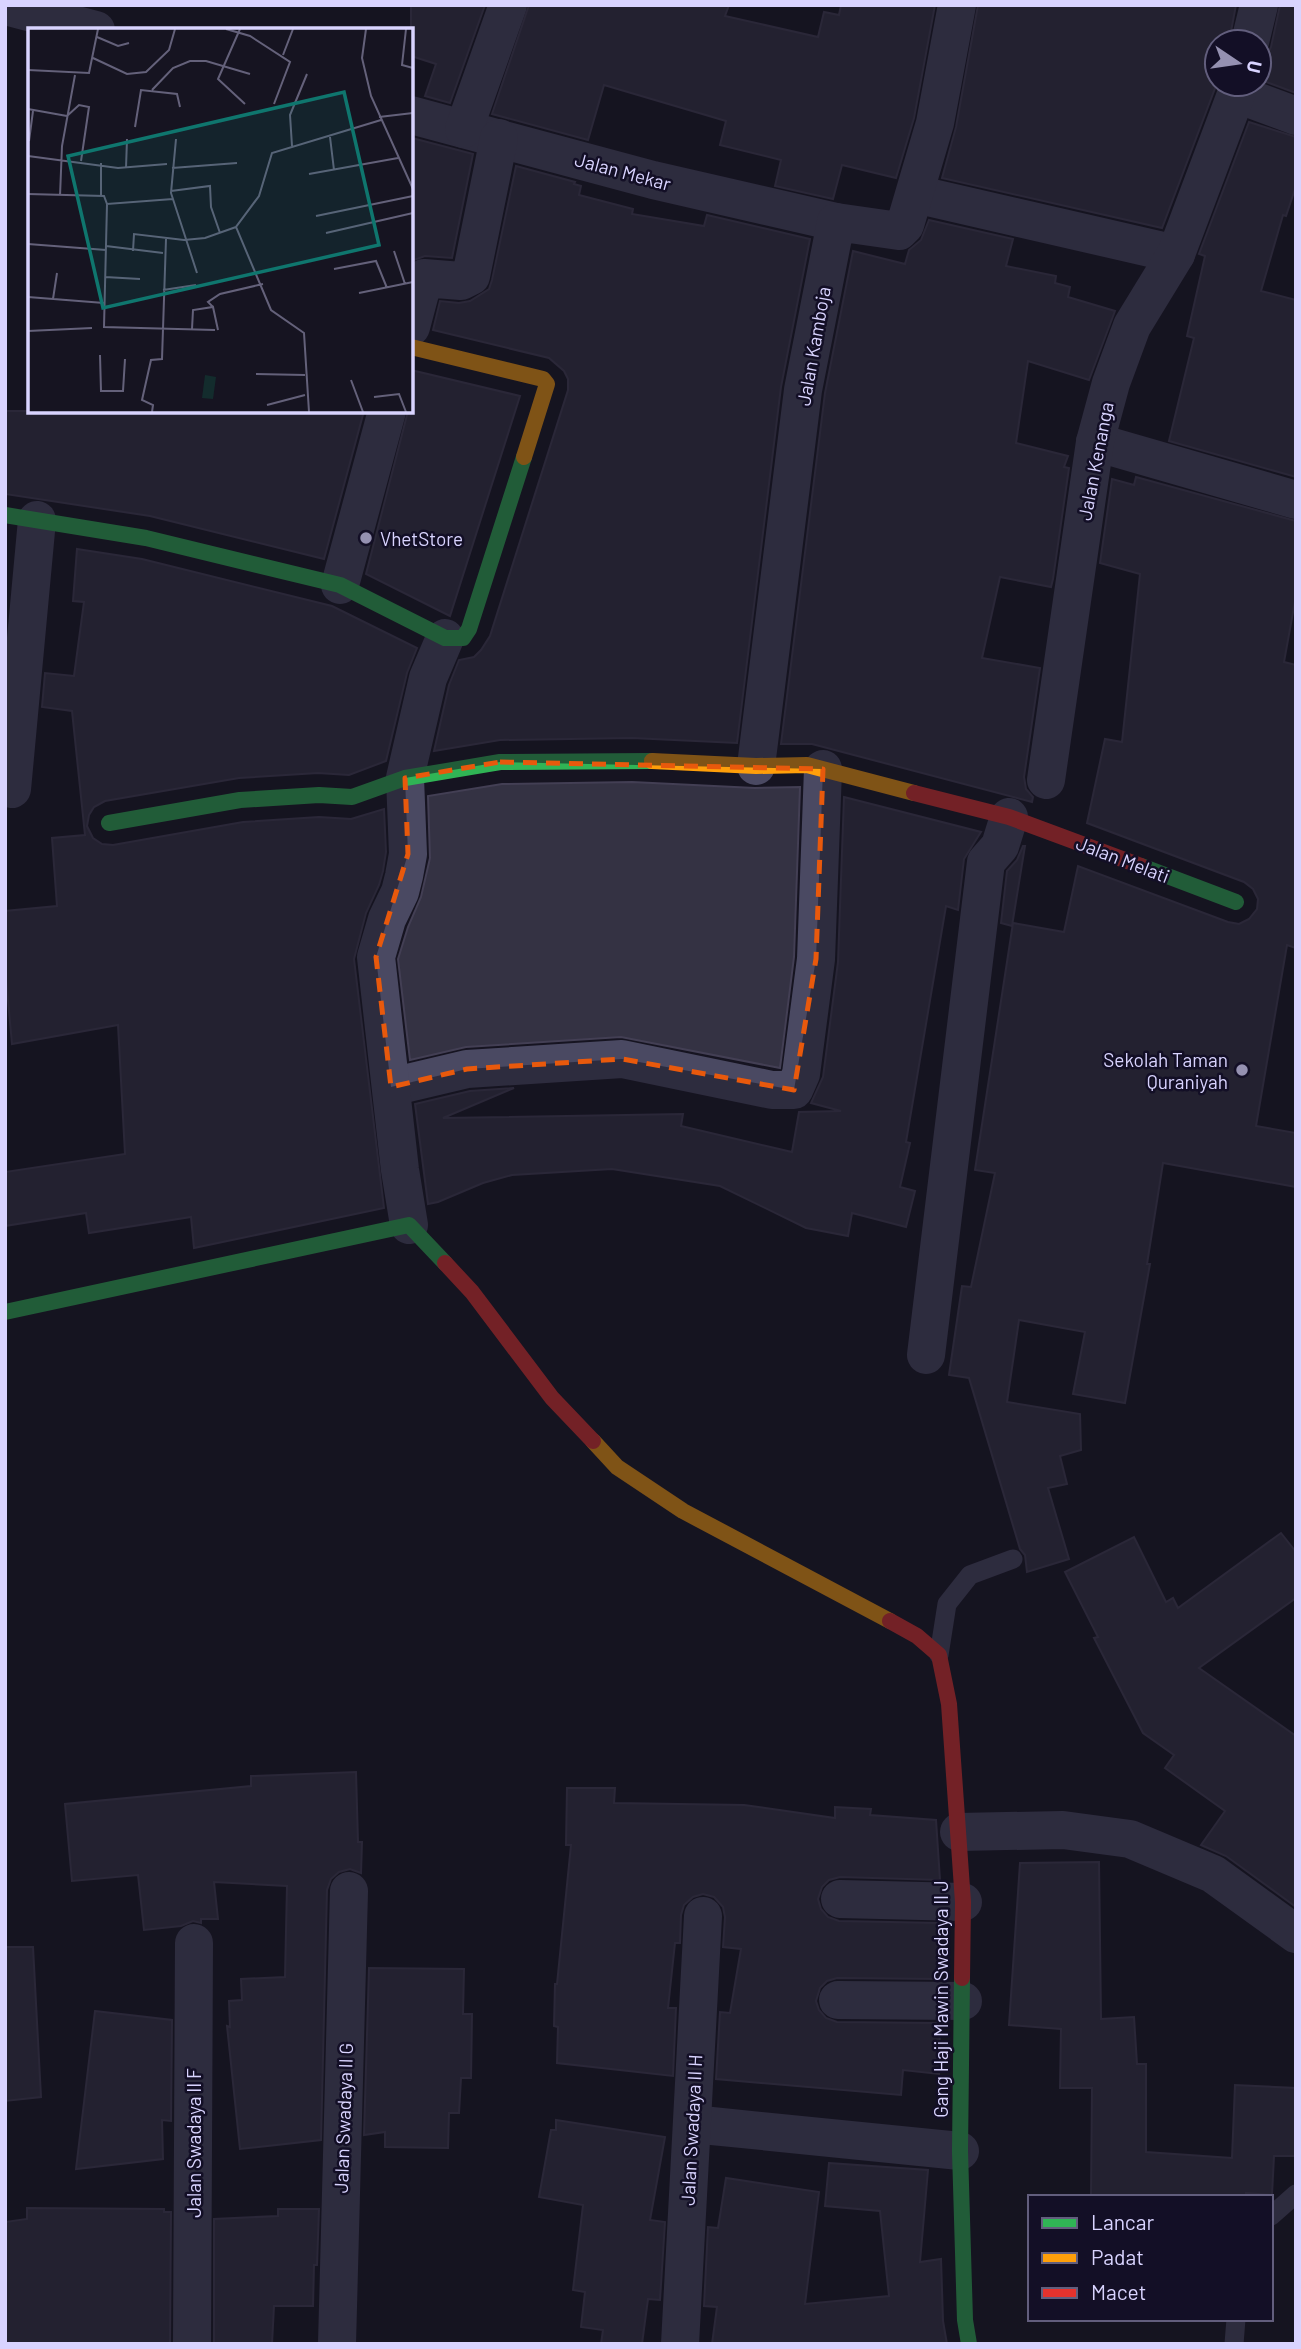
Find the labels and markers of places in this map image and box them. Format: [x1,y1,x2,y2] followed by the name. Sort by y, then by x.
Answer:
[380,527,463,550] place label: VhetStore
[358,530,374,546] marker: VhetStore
[1103,1048,1228,1093] place label: Sekolah Taman Quraniyah
[1234,1062,1250,1078] marker: Sekolah Taman Quraniyah

